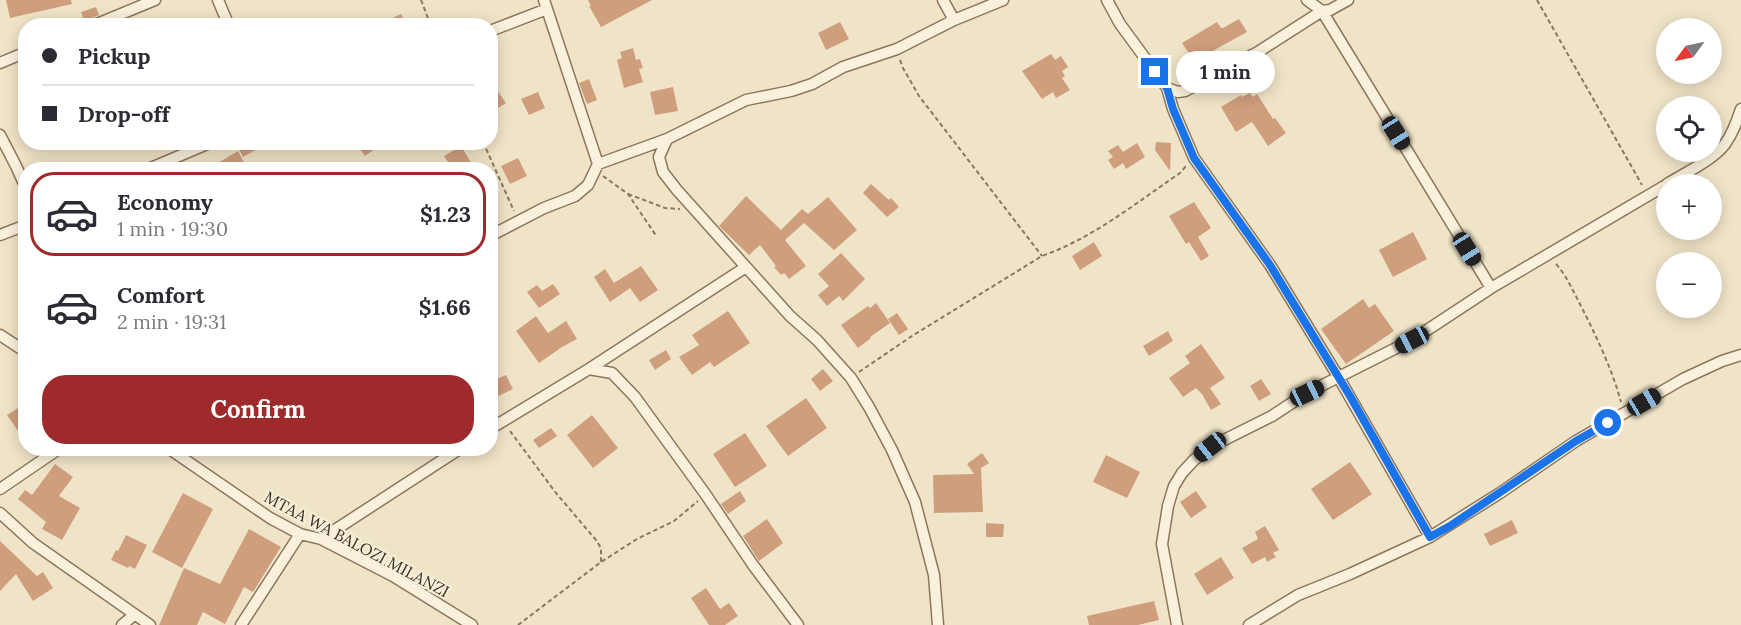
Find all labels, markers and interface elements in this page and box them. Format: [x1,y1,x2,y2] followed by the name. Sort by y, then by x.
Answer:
[1656,18,1722,84] north arrow
[1656,18,1722,318] map controls
[78,42,151,70] text: Pickup
[1176,51,1275,93] callout: 1 min
[1141,58,1168,85] route end
[1200,59,1251,84] text: 1 min
[1656,96,1722,162] button: locate
[78,100,170,128] text: Drop-off
[1379,113,1413,153] car
[1656,174,1722,240] button: +
[45,187,99,241] icon: car
[117,188,213,216] text: Economy
[420,200,471,228] text: $1.23
[117,216,228,241] text: 1 min · 19:30
[1450,229,1484,269] car
[1656,252,1722,318] button: −
[45,280,99,334] icon: car
[117,281,205,309] text: Comfort
[419,293,471,321] text: $1.66
[117,309,226,334] text: 2 min · 19:31
[1392,324,1432,356] car
[42,375,474,444] button: Confirm
[1287,377,1327,409] car
[1624,385,1664,419] car
[1594,409,1621,436] route start
[1190,429,1230,465] car
[261,487,453,601] street label: MTAA WA BALOZI MILANZI

